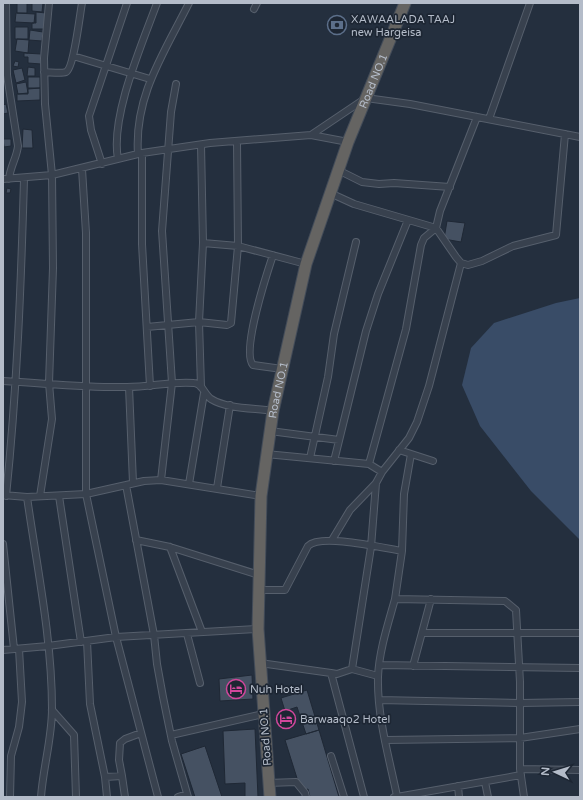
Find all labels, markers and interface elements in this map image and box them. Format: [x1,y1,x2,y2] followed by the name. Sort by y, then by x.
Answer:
[351,13,455,39] place label: XAWAALADA TAAJ new Hargeisa
[326,14,348,36] bank icon: XAWAALADA TAAJ new Hargeisa
[357,52,391,110] street label: Road NO.1
[266,360,291,419] street label: Road NO.1
[225,678,247,700] hotel icon: Nuh Hotel
[250,683,303,696] place label: Nuh Hotel
[257,708,274,766] street label: Road NO.1
[275,708,297,730] hotel icon: Barwaaqo2 Hotel
[300,713,390,726] place label: Barwaaqo2 Hotel
[535,752,575,792] north arrow
[539,766,552,776] text: N

